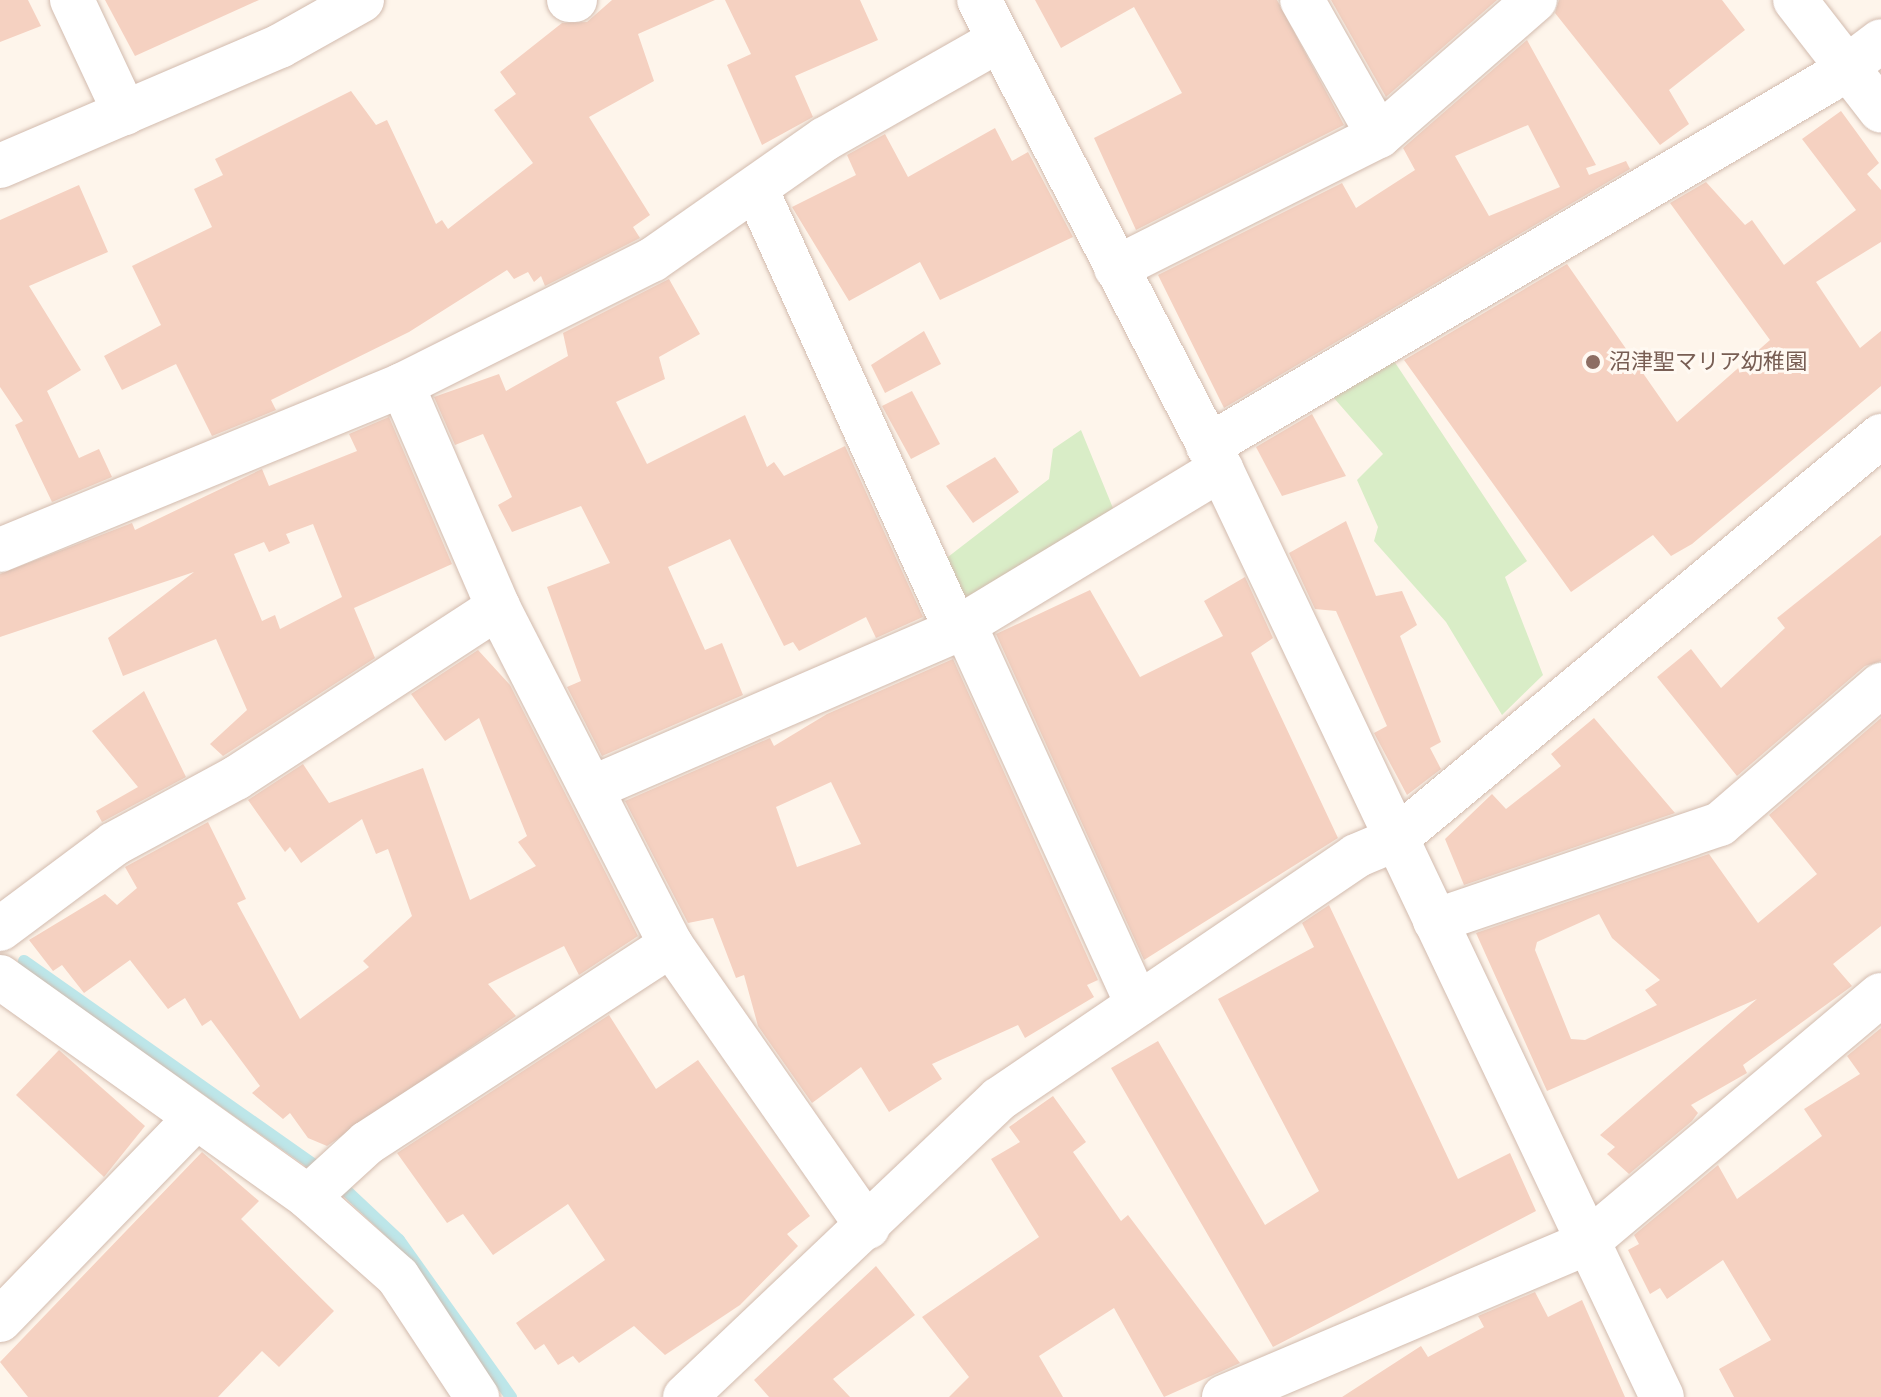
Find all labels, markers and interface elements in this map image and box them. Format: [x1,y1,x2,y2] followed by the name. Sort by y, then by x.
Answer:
[1609,349,1807,375] place label: 沼津聖マリア幼稚園
[1584,353,1602,371] marker: 沼津聖マリア幼稚園

